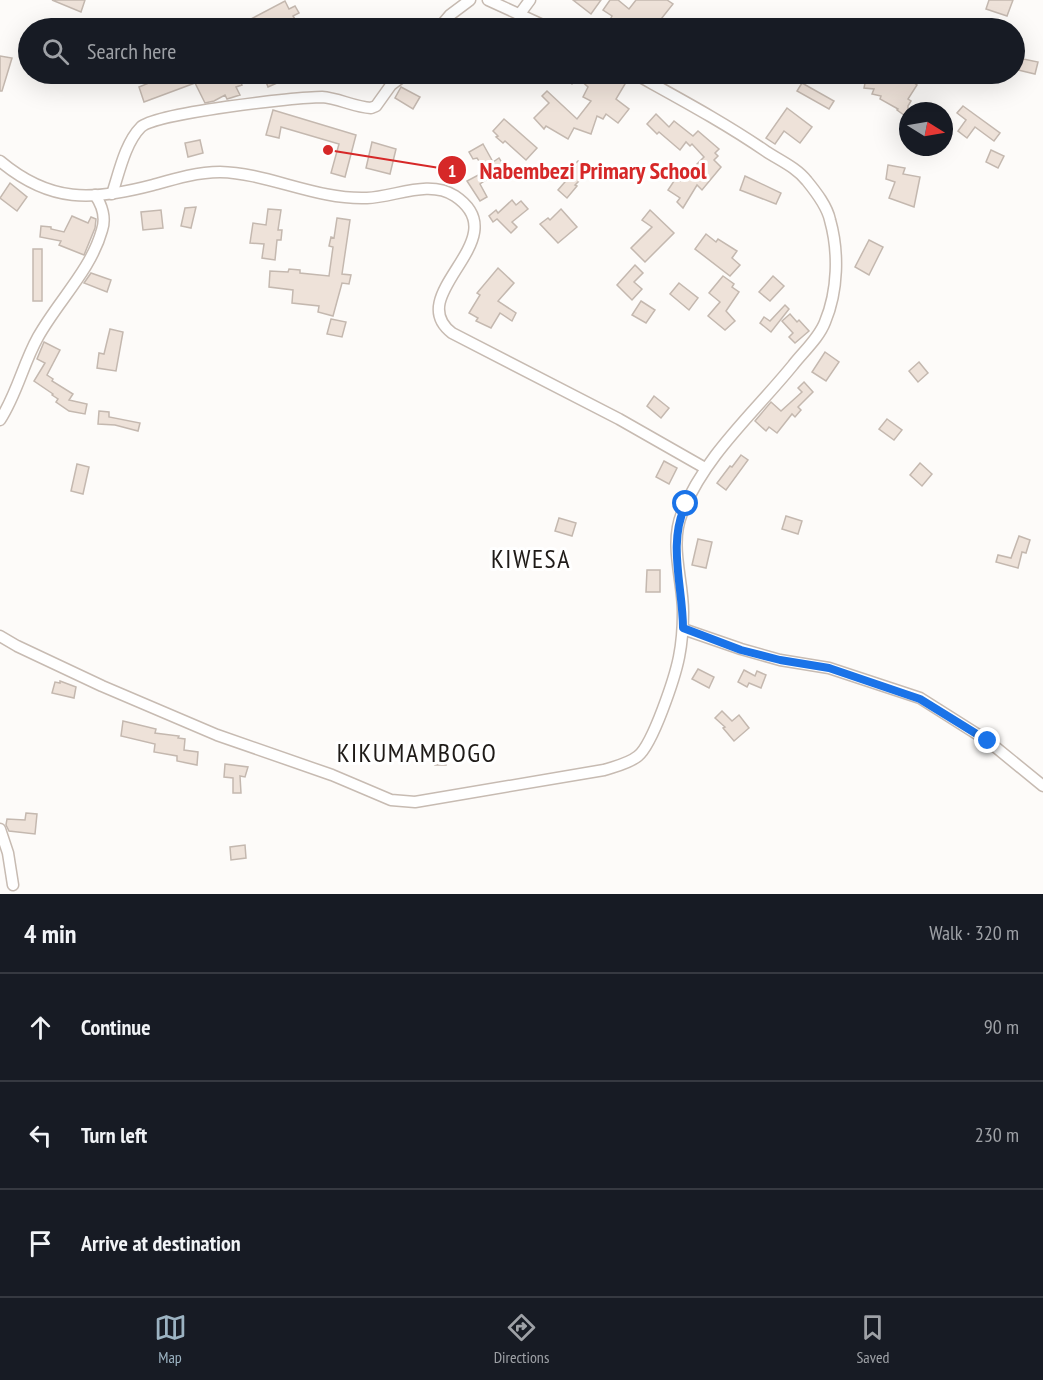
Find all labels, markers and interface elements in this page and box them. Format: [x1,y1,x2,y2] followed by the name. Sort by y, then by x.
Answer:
[18,18,1025,84] search box
[39,35,72,68] icon: search
[87,37,176,65] text: Search here
[899,102,953,156] north arrow
[437,149,719,191] callout: Nabembezi Primary School
[480,155,707,186] text: Nabembezi Primary School
[448,159,456,182] text: 1
[672,490,698,516] route start
[491,542,571,575] district label: KIWESA
[974,727,1000,753] route end
[337,736,497,769] district label: KIKUMAMBOGO
[24,917,77,950] text: 4 min
[929,920,1019,946] text: Walk · 320 m
[24,1011,57,1044] icon: ahead
[81,1013,151,1041] text: Continue
[984,1014,1019,1040] text: 90 m
[24,1119,57,1152] icon: left
[81,1121,147,1149] text: Turn left
[975,1122,1019,1148] text: 230 m
[24,1227,57,1260] icon: arrive
[81,1229,241,1257] text: Arrive at destination
[154,1311,187,1367] tab: Map
[494,1311,549,1367] tab: Directions
[856,1311,889,1367] tab: Saved

